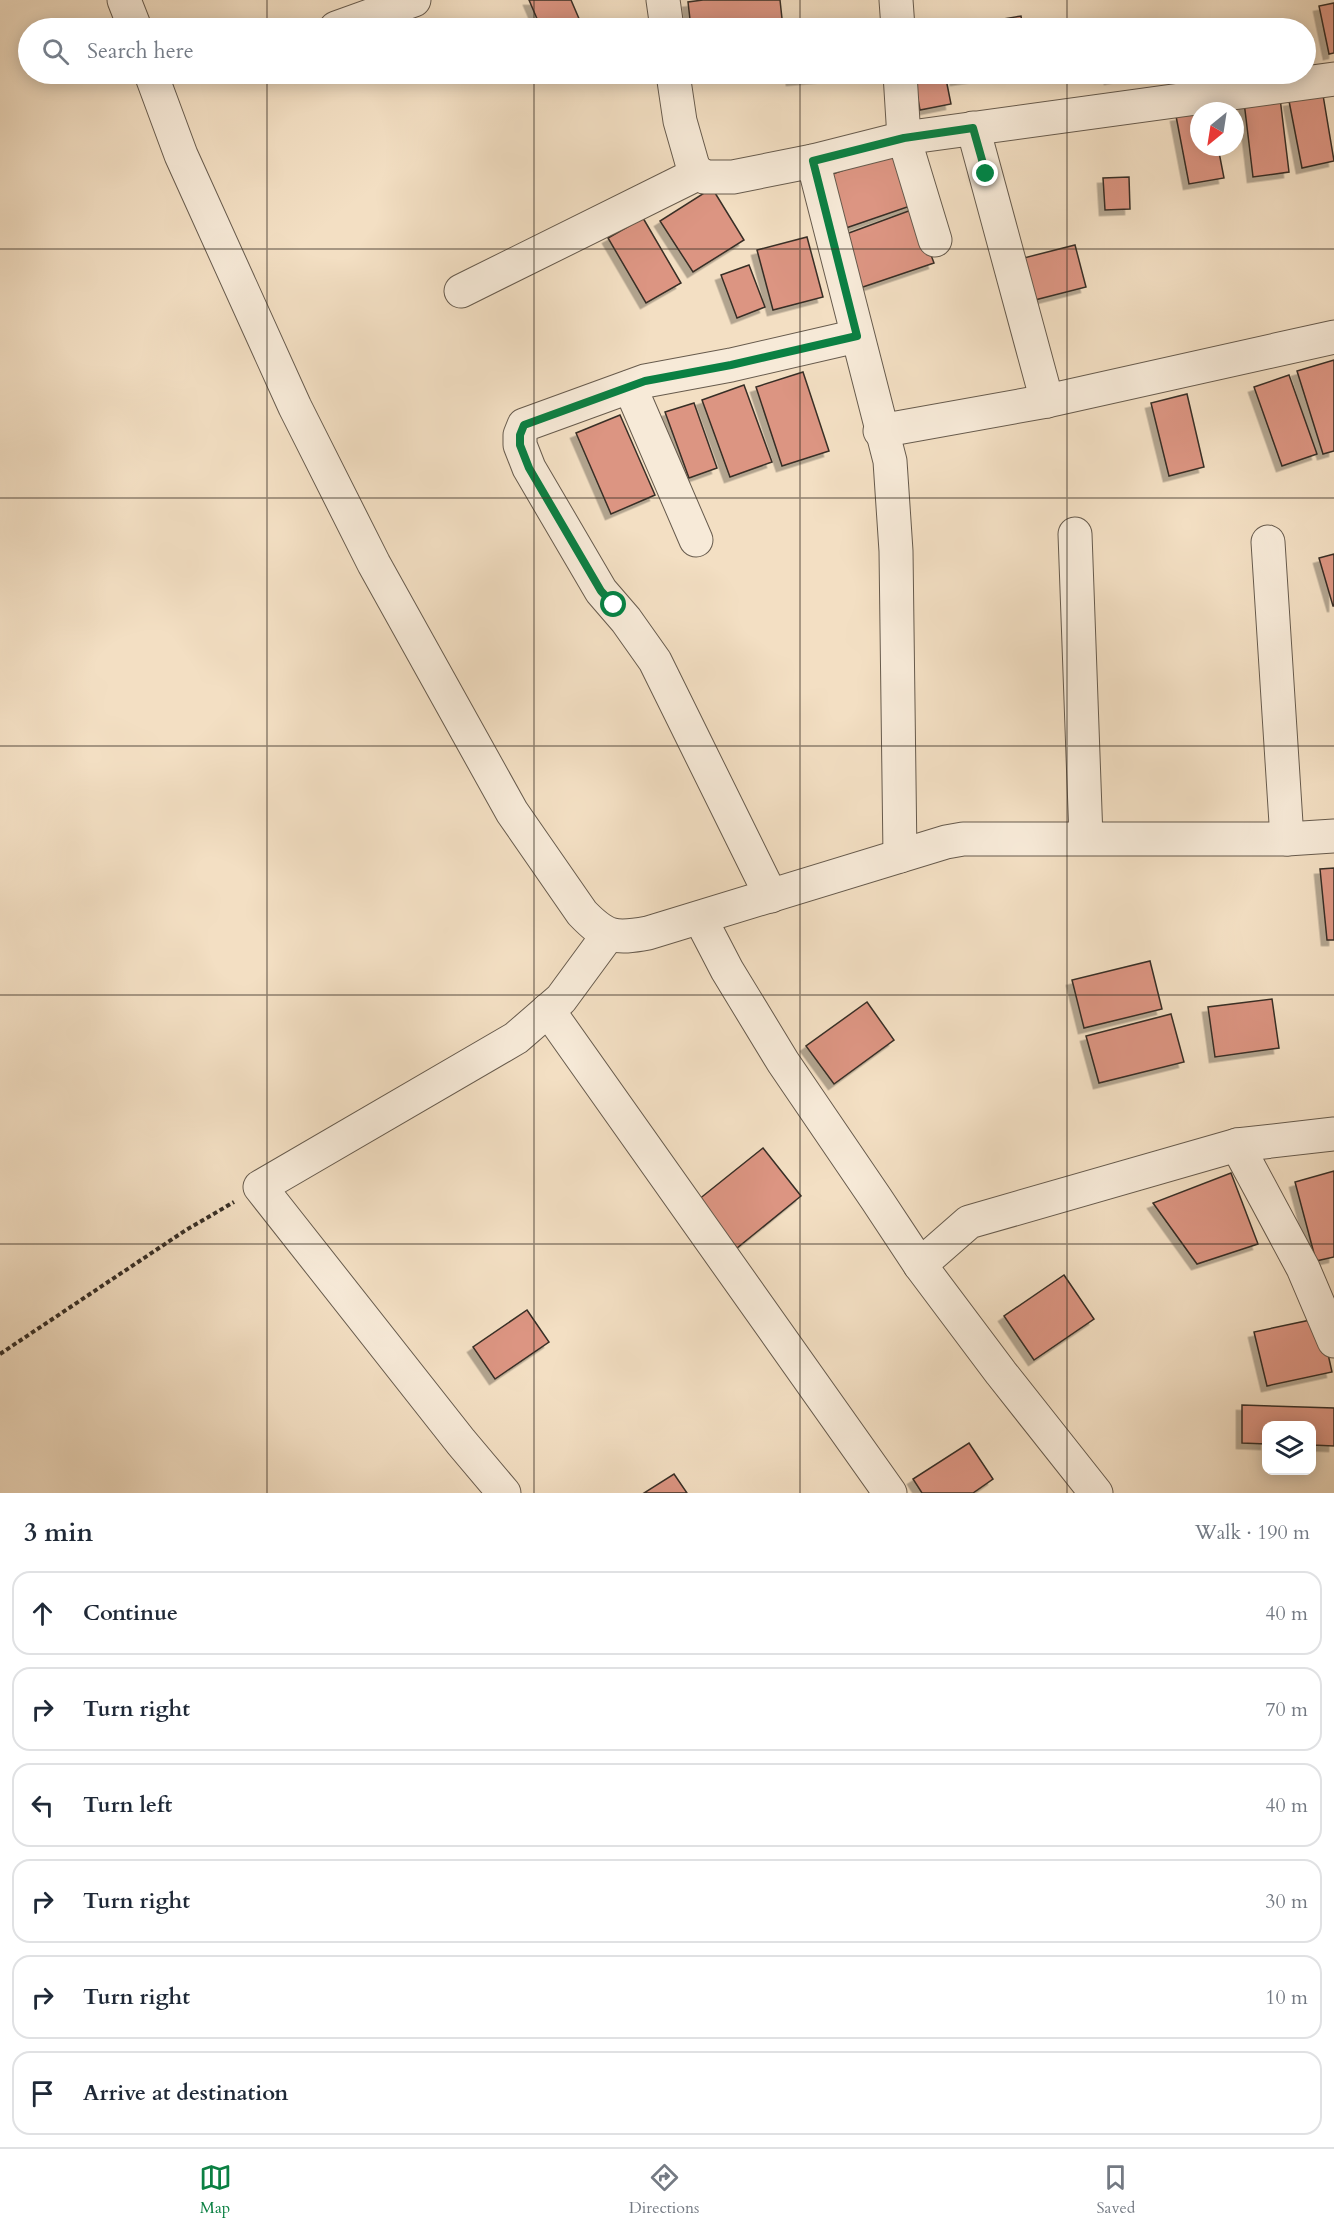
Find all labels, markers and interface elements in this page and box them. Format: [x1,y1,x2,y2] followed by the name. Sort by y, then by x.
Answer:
[18,18,1316,84] search box
[39,35,72,68] icon: search
[87,36,194,66] text: Search here
[1190,102,1244,156] north arrow
[972,160,998,186] route end
[600,591,626,617] route start
[1262,1421,1316,1475] map controls
[1262,1421,1316,1475] button: layers
[24,1515,93,1550] text: 3 min
[1195,1519,1310,1546] text: Walk · 190 m
[26,1597,59,1630] icon: ahead
[83,1598,178,1628] text: Continue
[1265,1600,1308,1627] text: 40 m
[26,1693,59,1726] icon: right
[83,1694,190,1724] text: Turn right
[1265,1696,1308,1723] text: 70 m
[26,1789,59,1822] icon: left
[83,1790,172,1820] text: Turn left
[1265,1792,1308,1819] text: 40 m
[26,1885,59,1918] icon: right
[83,1886,190,1916] text: Turn right
[1265,1888,1308,1915] text: 30 m
[26,1981,59,2014] icon: right
[83,1982,190,2012] text: Turn right
[1265,1984,1308,2011] text: 10 m
[26,2077,59,2110] icon: arrive
[83,2078,288,2108] text: Arrive at destination
[199,2161,232,2219] tab: Map
[629,2161,699,2219] tab: Directions
[1097,2161,1135,2219] tab: Saved

